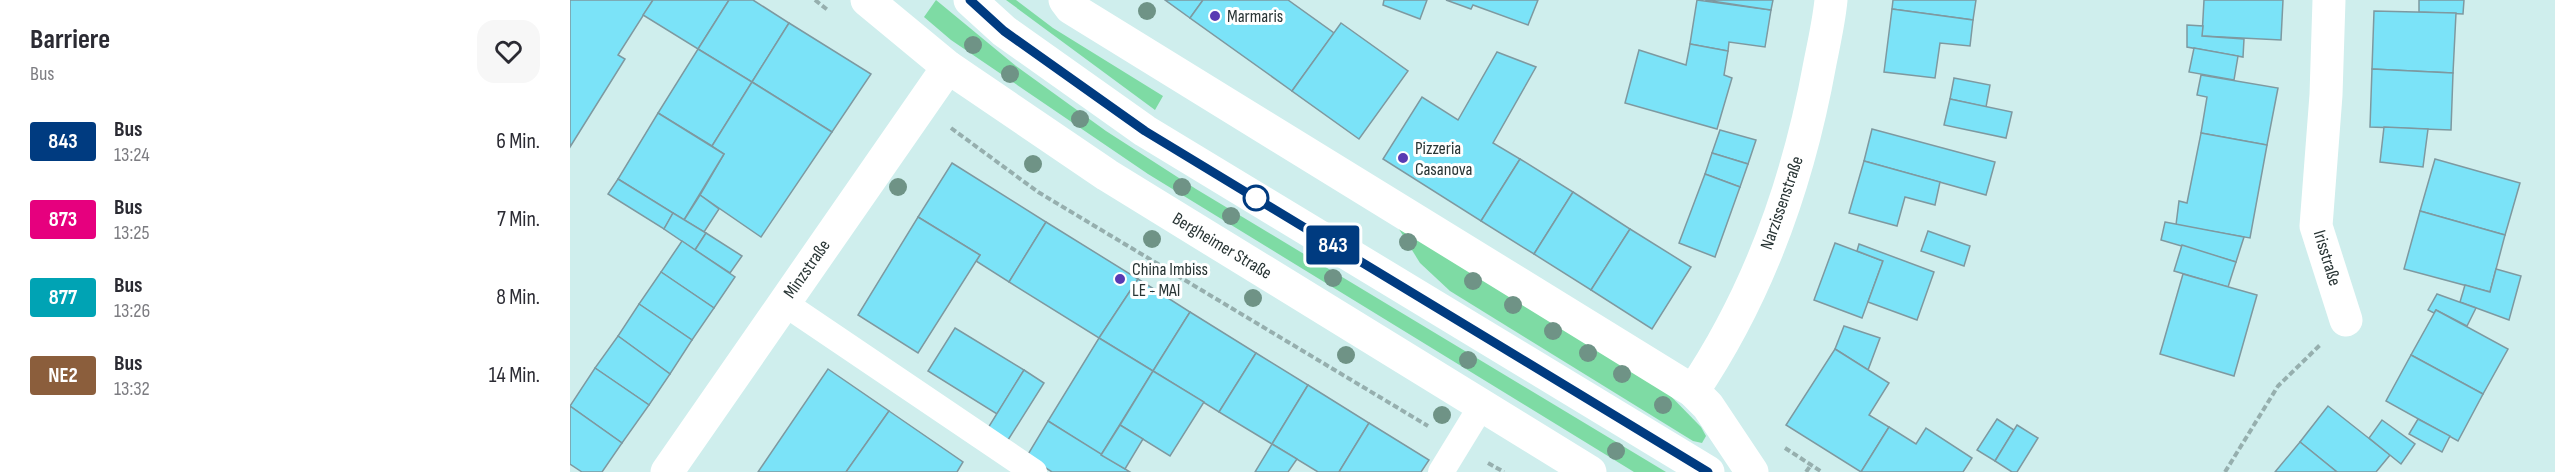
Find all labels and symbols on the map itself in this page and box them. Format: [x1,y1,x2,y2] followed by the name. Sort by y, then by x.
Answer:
[1227,6,1283,27] place label: Marmaris
[1208,9,1222,23] marker: Marmaris
[1415,138,1472,180] place label: Pizzeria Casanova
[1396,151,1410,165] marker: Pizzeria Casanova
[1756,154,1808,252] street label: Narzissenstraße
[1243,185,1269,211] unlabelled marker
[1169,208,1275,284] street label: Bergheimer Straße
[1298,226,1368,264] line badge: 843
[2309,228,2345,288] street label: Irisstraße
[779,236,835,302] street label: Minzstraße
[1132,259,1208,301] place label: China Imbiss LE - MAI
[1113,272,1127,286] marker: China Imbiss LE - MAI

